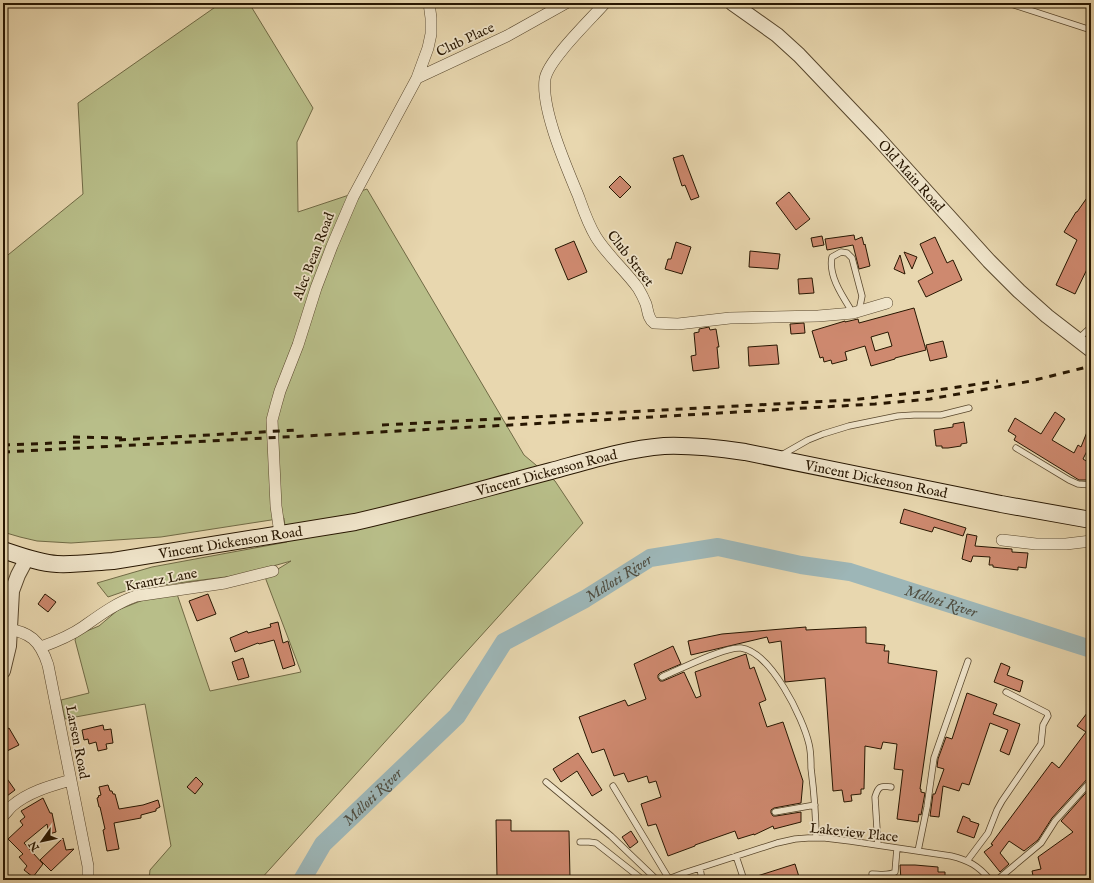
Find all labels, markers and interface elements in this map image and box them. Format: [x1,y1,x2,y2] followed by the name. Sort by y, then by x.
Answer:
[434,18,498,61] street label: Club Place
[874,136,949,216] street label: Old Main Road
[289,209,339,304] street label: Alec Bean Road
[603,227,658,290] street label: Club Street
[473,446,619,501] street label: Vincent Dickenson Road
[802,456,950,503] street label: Vincent Dickenson Road
[157,523,304,564] street label: Vincent Dickenson Road
[582,550,656,606] water label: Mdloti River
[124,564,199,596] street label: Krantz Lane
[902,581,980,622] water label: Mdloti River
[61,704,93,781] street label: Larsen Road
[339,764,407,830] water label: Mdloti River
[809,819,900,847] street label: Lakeview Place
[22,821,62,861] north arrow
[26,838,43,855] text: N

